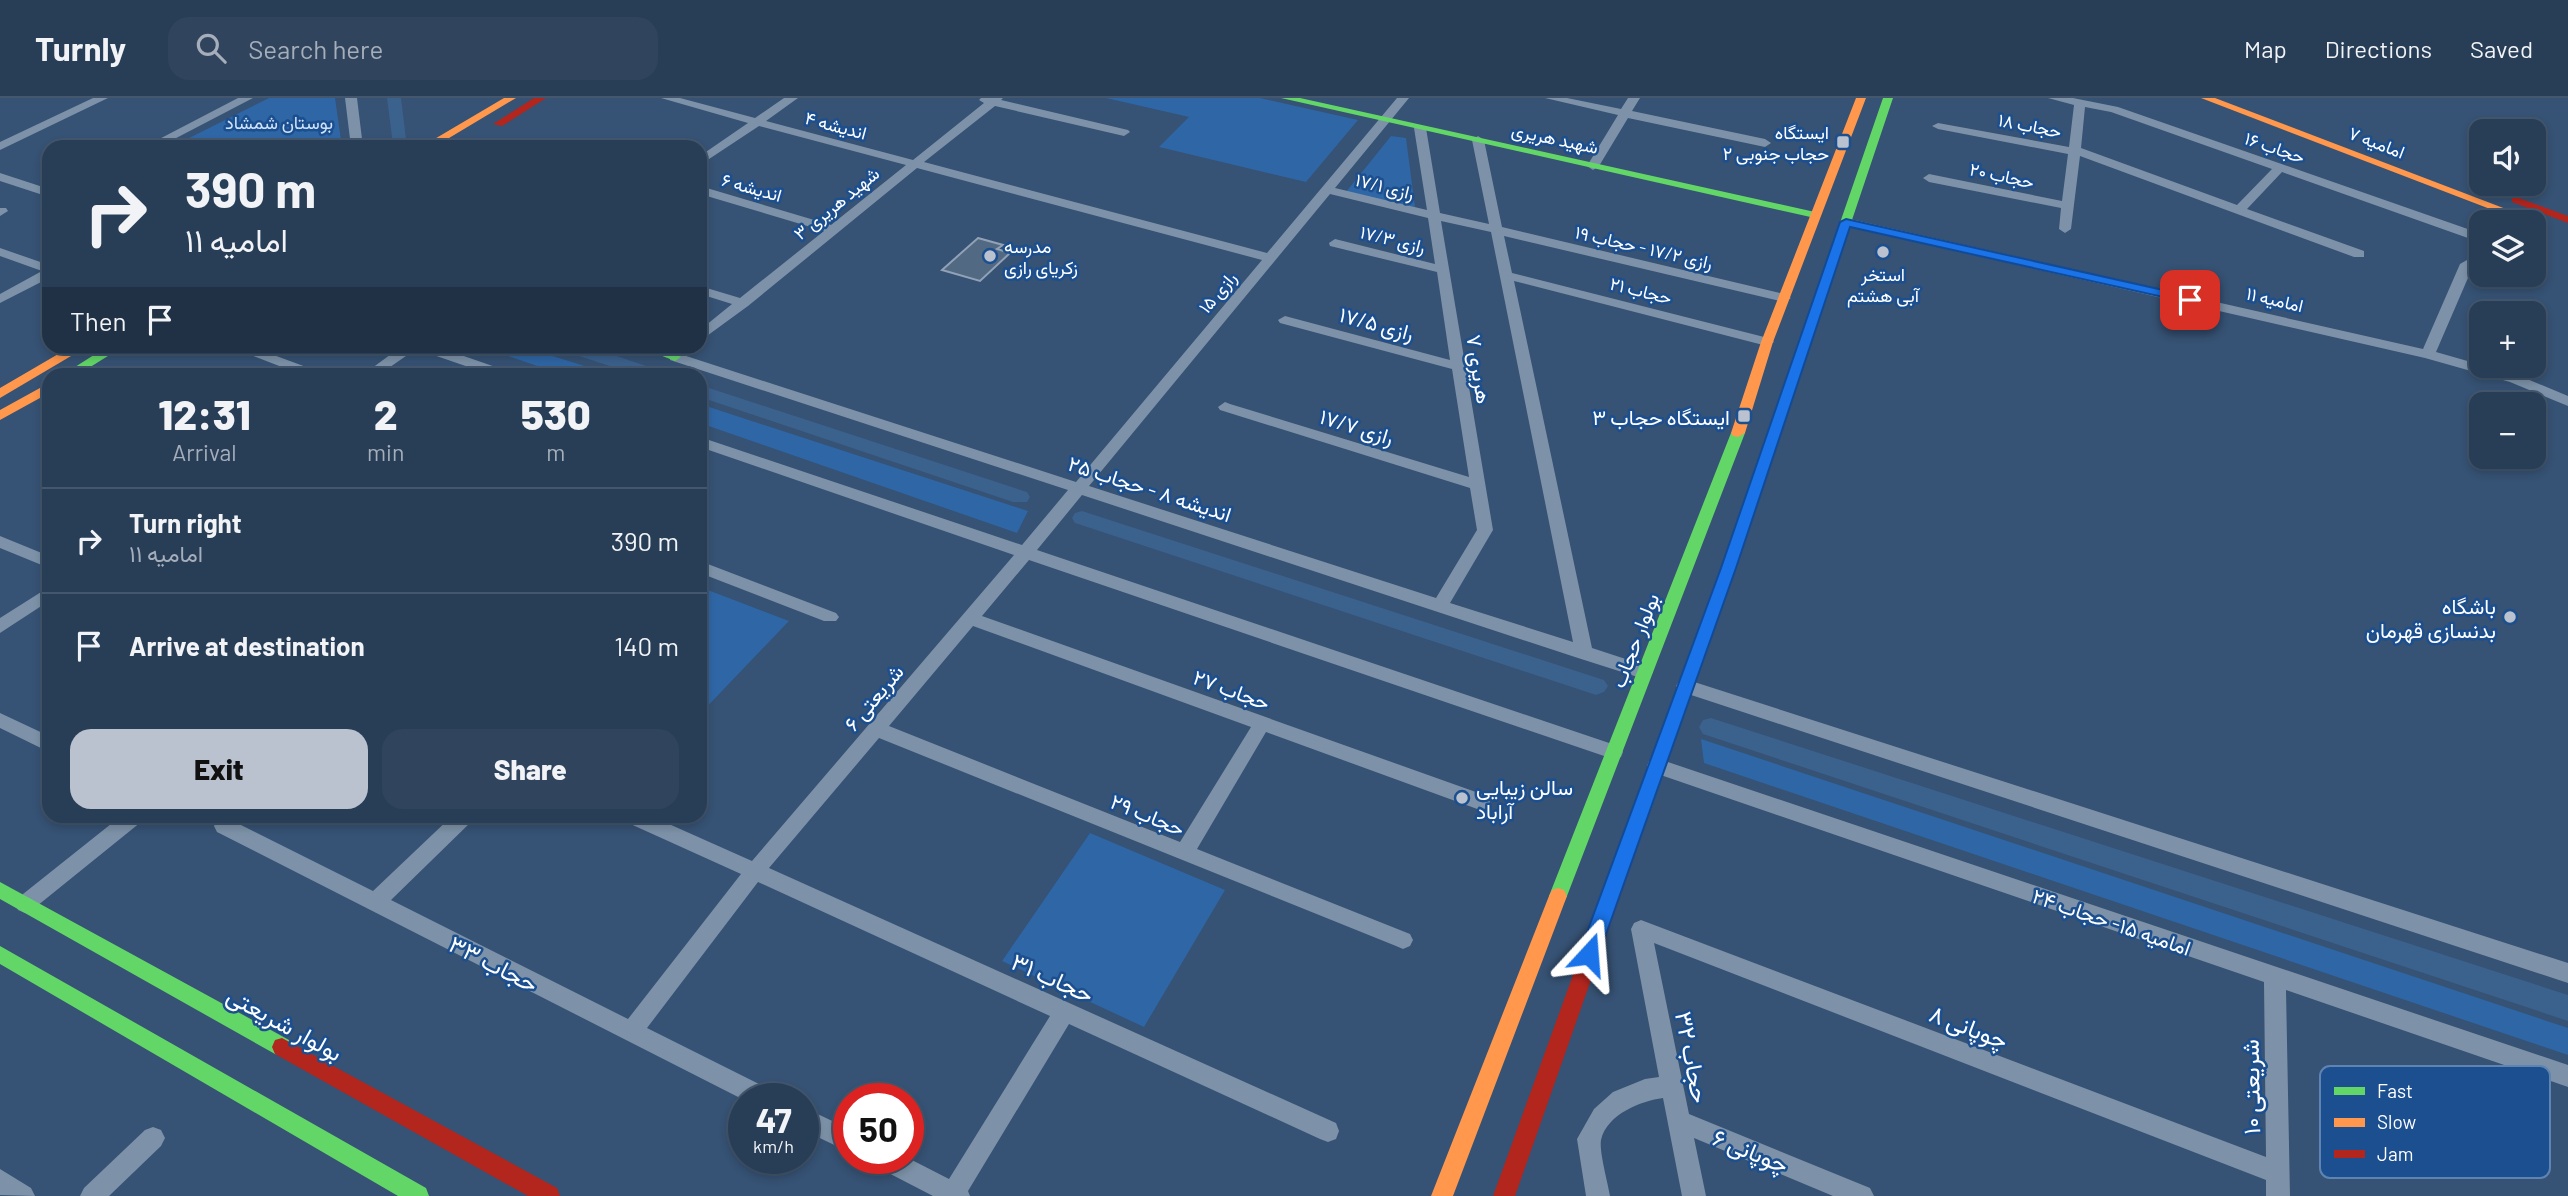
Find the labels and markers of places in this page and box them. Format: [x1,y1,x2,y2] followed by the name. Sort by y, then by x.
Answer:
[1723,121,1829,165] place label: ایستگاه حجاب جنوبی ۲
[1835,134,1851,150] marker: ایستگاه حجاب جنوبی ۲
[1004,235,1078,279] place label: مدرسه زکریای رازی
[1875,244,1891,260] marker: استخر آبی هشتم
[982,248,998,264] marker: مدرسه زکریای رازی
[1847,263,1921,308] place label: استخر آبی هشتم
[2160,270,2220,330] pin
[1592,404,1730,430] place label: ایستگاه حجاب ۳
[1736,408,1752,424] marker: ایستگاه حجاب ۳
[2366,593,2496,644] place label: باشگاه بدنسازی قهرمان
[2502,609,2518,625] marker: باشگاه بدنسازی قهرمان
[1476,774,1573,825] place label: سالن زیبایی آراباد
[1454,790,1470,806] marker: سالن زیبایی آراباد

